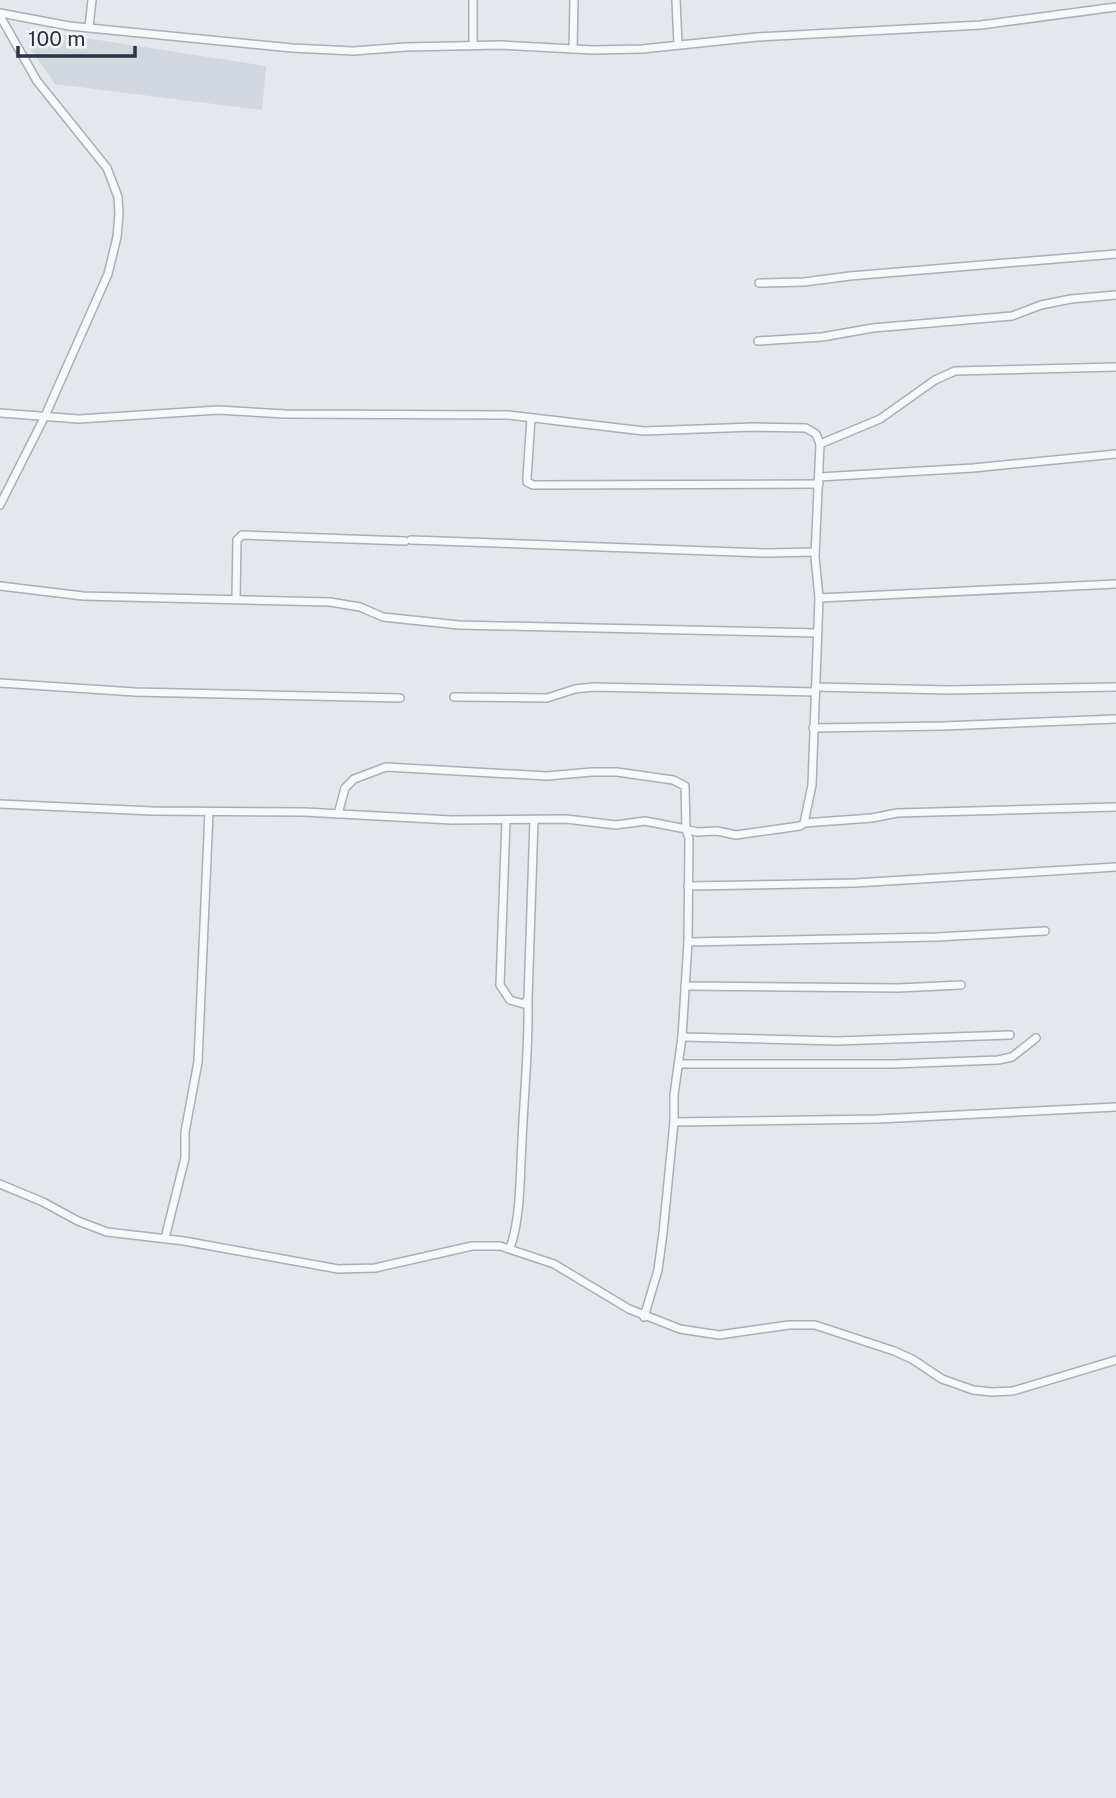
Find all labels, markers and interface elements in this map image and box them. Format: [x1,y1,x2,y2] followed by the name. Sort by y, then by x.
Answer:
[18,14,135,58] scale bar
[28,26,85,51] text: 100 m

